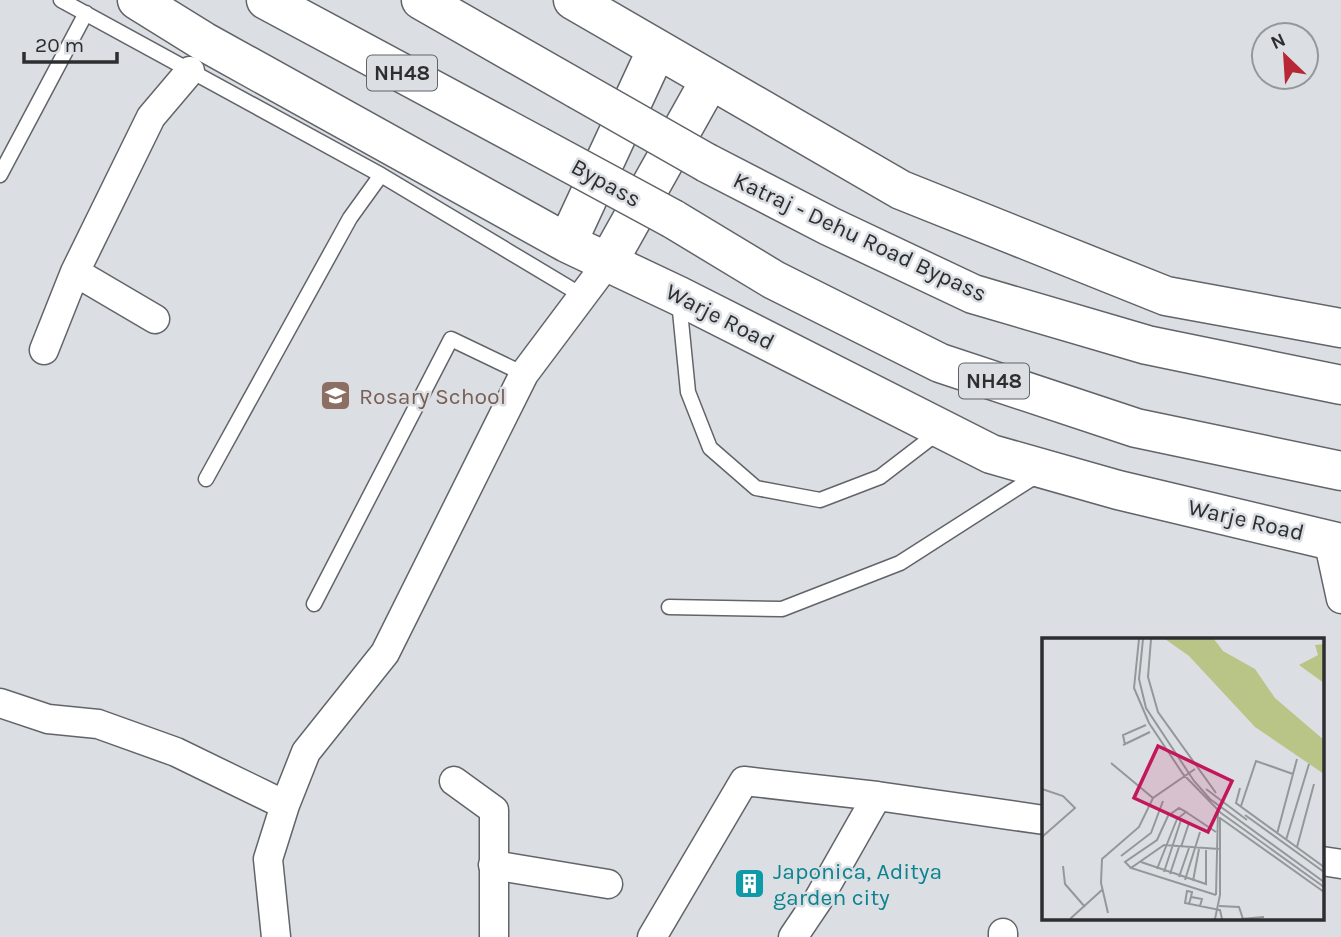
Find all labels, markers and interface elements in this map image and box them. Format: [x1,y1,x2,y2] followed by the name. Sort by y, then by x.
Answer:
[24,21,117,65] scale bar
[1250,21,1320,91] north arrow
[1267,29,1289,54] text: N
[35,33,84,57] text: 20 m
[367,56,437,90] road number: NH48
[567,153,645,213] street label: Bypass
[729,166,991,308] street label: Katraj - Dehu Road Bypass
[661,278,779,356] street label: Warje Road
[959,364,1029,398] road number: NH48
[319,379,353,413] school or university icon: Rosary School
[359,383,506,410] place label: Rosary School
[1185,494,1307,546] street label: Warje Road
[1042,638,1324,920] inset map
[773,858,942,911] place label: Japonica, Aditya garden city
[733,867,767,901] building icon: Japonica, Aditya garden city

